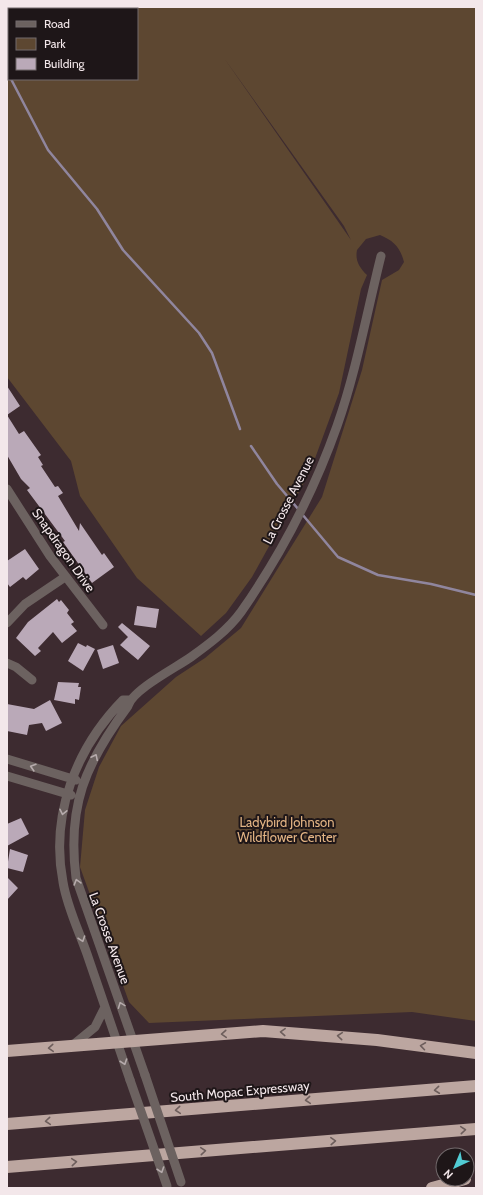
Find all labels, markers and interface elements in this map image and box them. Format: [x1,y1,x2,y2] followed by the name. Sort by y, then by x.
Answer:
[8,8,138,80] legend
[44,16,70,31] text: Road
[44,36,66,51] text: Park
[44,56,86,71] text: Building
[259,453,317,547] street label: La Crosse Avenue
[29,505,99,595] street label: Snapdragon Drive
[90,753,98,761] one-way arrow
[29,763,36,772] one-way arrow
[59,809,67,815] one-way arrow
[237,814,338,845] park label: Ladybird Johnson Wildflower Center
[73,879,82,886] one-way arrow
[86,890,134,986] street label: La Crosse Avenue
[77,935,85,942] one-way arrow
[117,1001,125,1008] one-way arrow
[280,1028,286,1037] one-way arrow
[221,1029,227,1038] one-way arrow
[337,1032,343,1041] one-way arrow
[420,1042,427,1051] one-way arrow
[48,1044,54,1053] one-way arrow
[119,1058,127,1065] one-way arrow
[170,1077,311,1105] street label: South Mopac Expressway
[434,1086,440,1095] one-way arrow
[305,1095,311,1104] one-way arrow
[175,1106,181,1115] one-way arrow
[45,1116,51,1125] one-way arrow
[459,1126,466,1135] one-way arrow
[330,1136,336,1145] one-way arrow
[200,1147,206,1156] one-way arrow
[435,1147,475,1187] north arrow
[71,1157,77,1166] one-way arrow
[440,1166,456,1182] text: N
[157,1167,165,1174] one-way arrow

